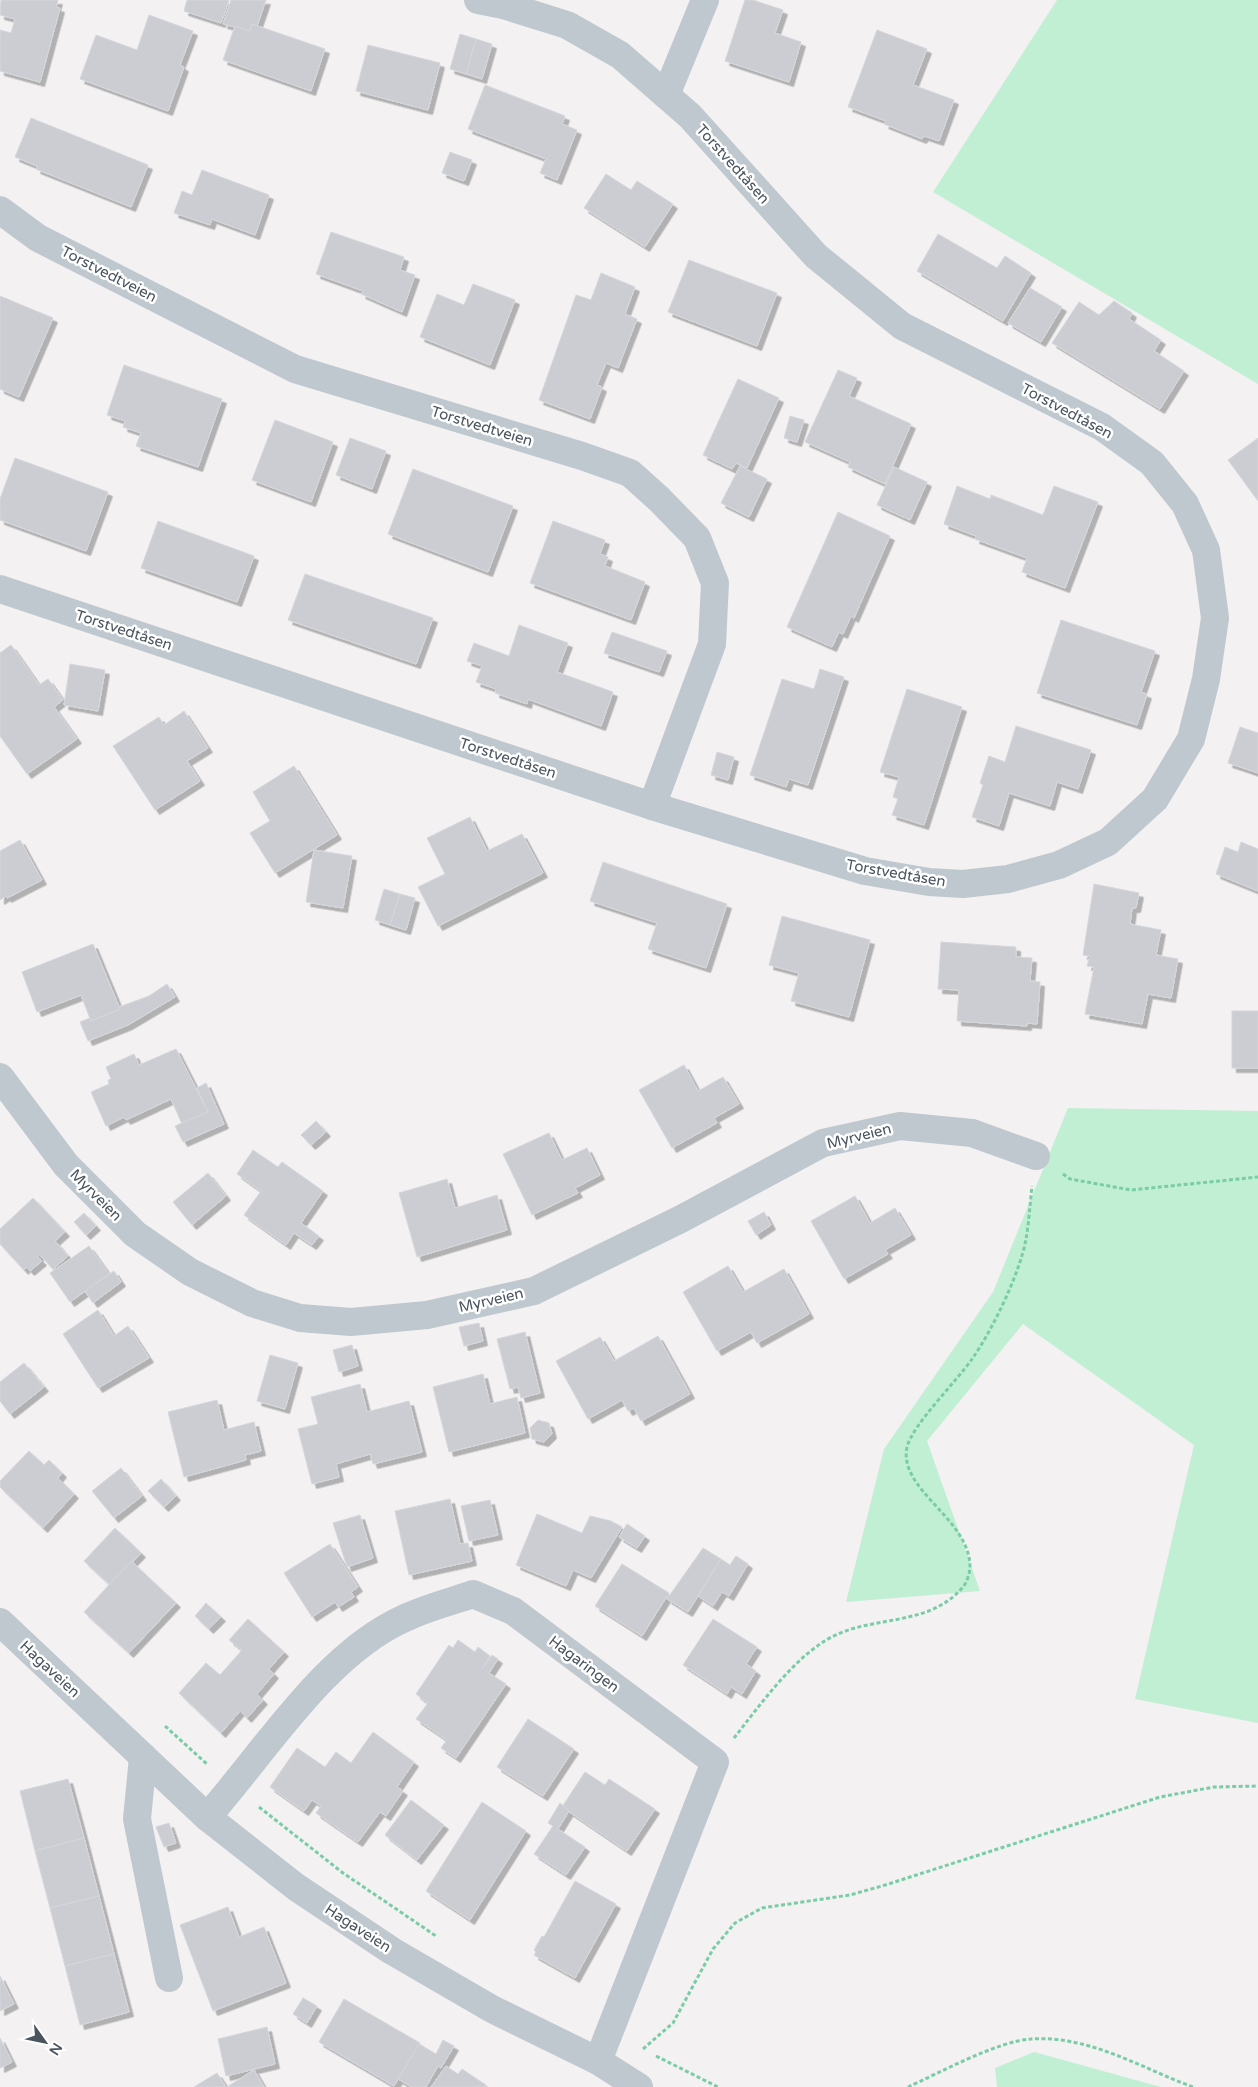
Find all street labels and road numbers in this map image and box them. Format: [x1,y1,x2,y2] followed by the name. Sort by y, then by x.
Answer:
[693,121,773,207] street label: Torstvedtåsen
[58,242,160,306] street label: Torstvedtveien
[1018,379,1116,443] street label: Torstvedtåsen
[429,402,535,450] street label: Torstvedtveien
[73,606,175,654] street label: Torstvedtåsen
[457,734,559,782] street label: Torstvedtåsen
[845,855,947,891] street label: Torstvedtåsen
[825,1119,893,1153] street label: Myrveien
[66,1165,126,1225] street label: Myrveien
[457,1284,525,1316] street label: Myrveien
[545,1632,623,1696] street label: Hagaringen
[16,1637,84,1701] street label: Hagaveien
[322,1900,394,1956] street label: Hagaveien

